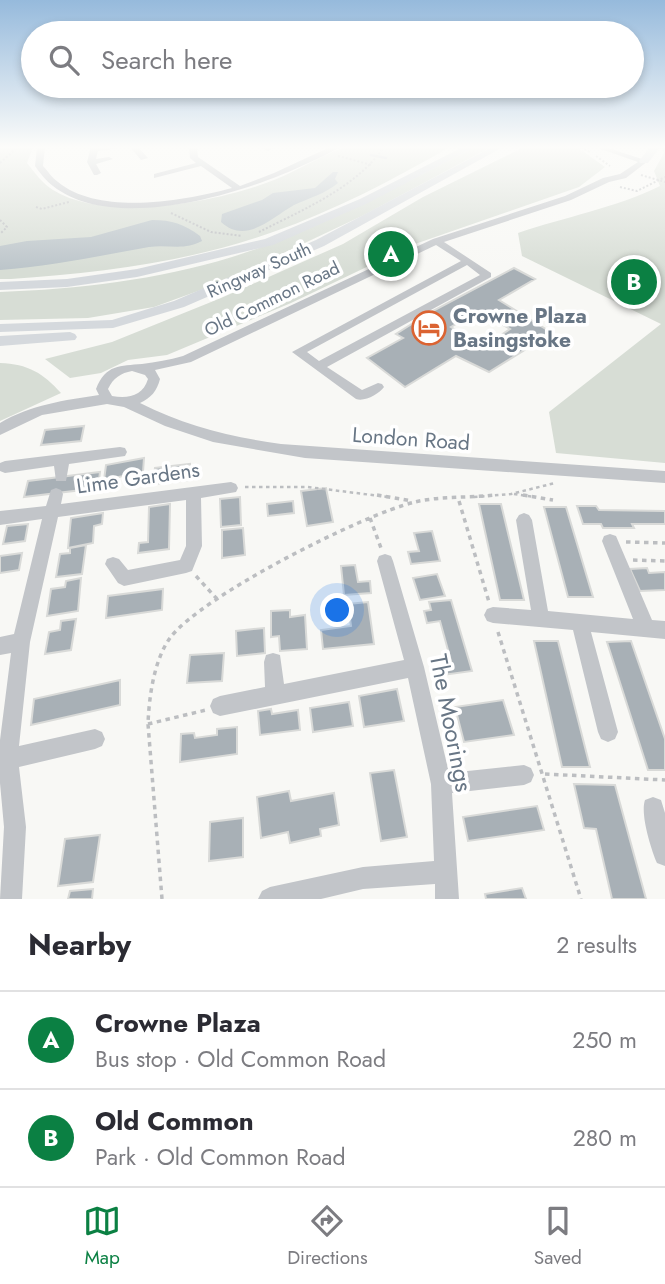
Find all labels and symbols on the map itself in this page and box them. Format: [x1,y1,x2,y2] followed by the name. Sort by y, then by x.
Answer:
[368,228,414,280] pin: A
[203,235,315,305] street label: Ringway South
[200,255,344,343] street label: Old Common Road
[611,256,657,308] pin: B
[453,301,587,355] place label: Crowne Plaza Basingstoke
[410,309,448,347] hotel icon: Crowne Plaza Basingstoke
[351,420,471,458] street label: London Road
[74,454,202,502] street label: Lime Gardens
[320,593,354,627] your location
[421,651,482,795] street label: The Moorings

